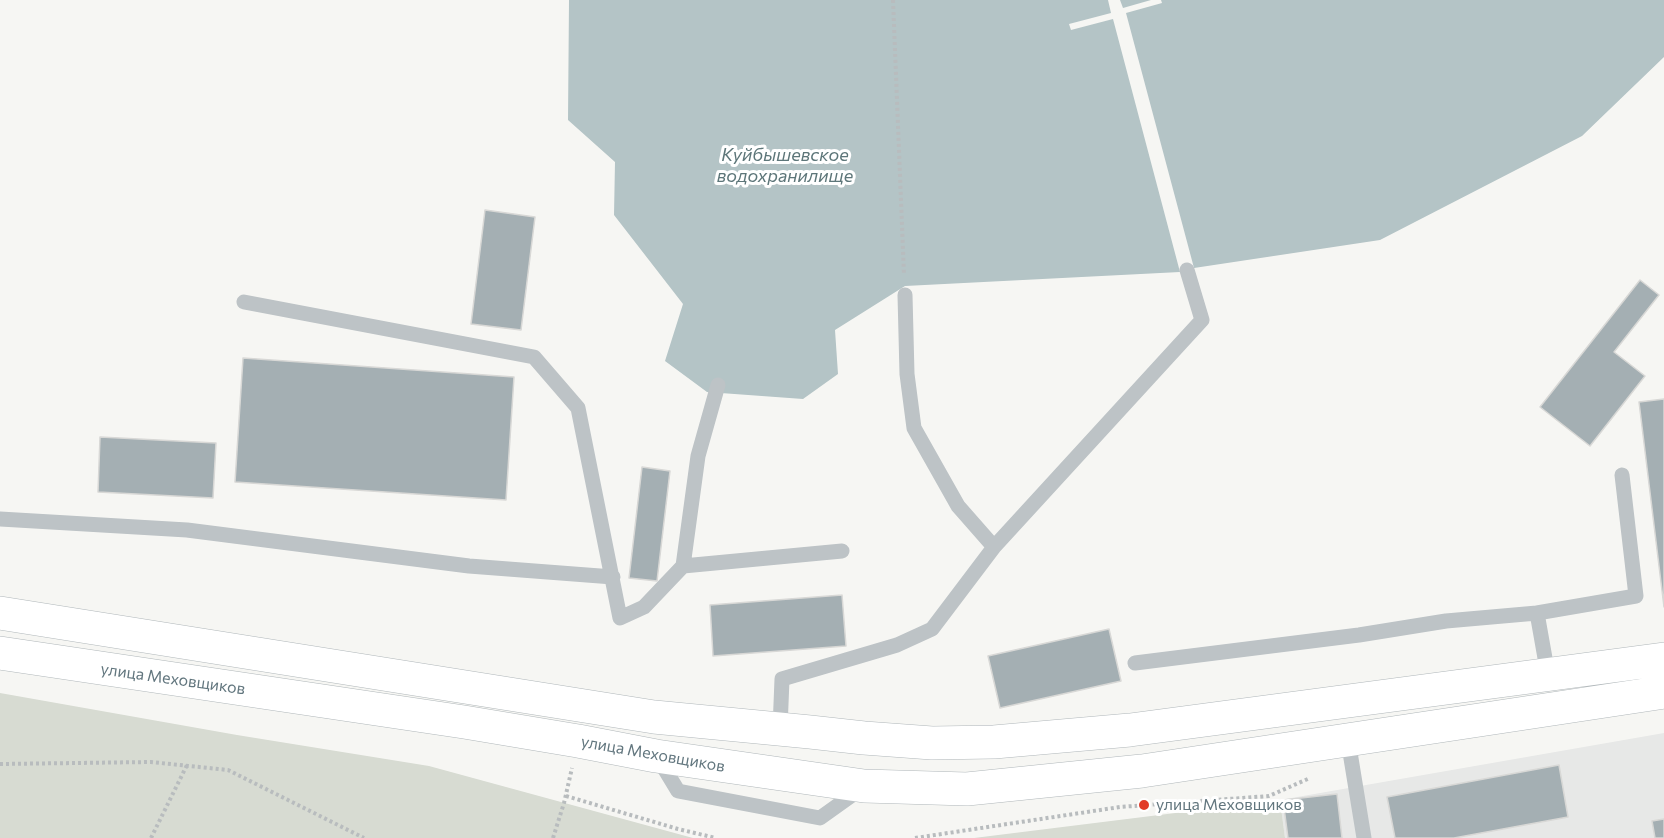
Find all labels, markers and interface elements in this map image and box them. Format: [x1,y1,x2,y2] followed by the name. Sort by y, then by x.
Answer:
[717,144,853,186] water label: Куйбышевское водохранилище
[100,659,246,699] street label: улица Меховщиков
[580,732,726,776] street label: улица Меховщиков
[1156,795,1302,815] place label: улица Меховщиков
[1137,798,1151,812] marker: улица Меховщиков

